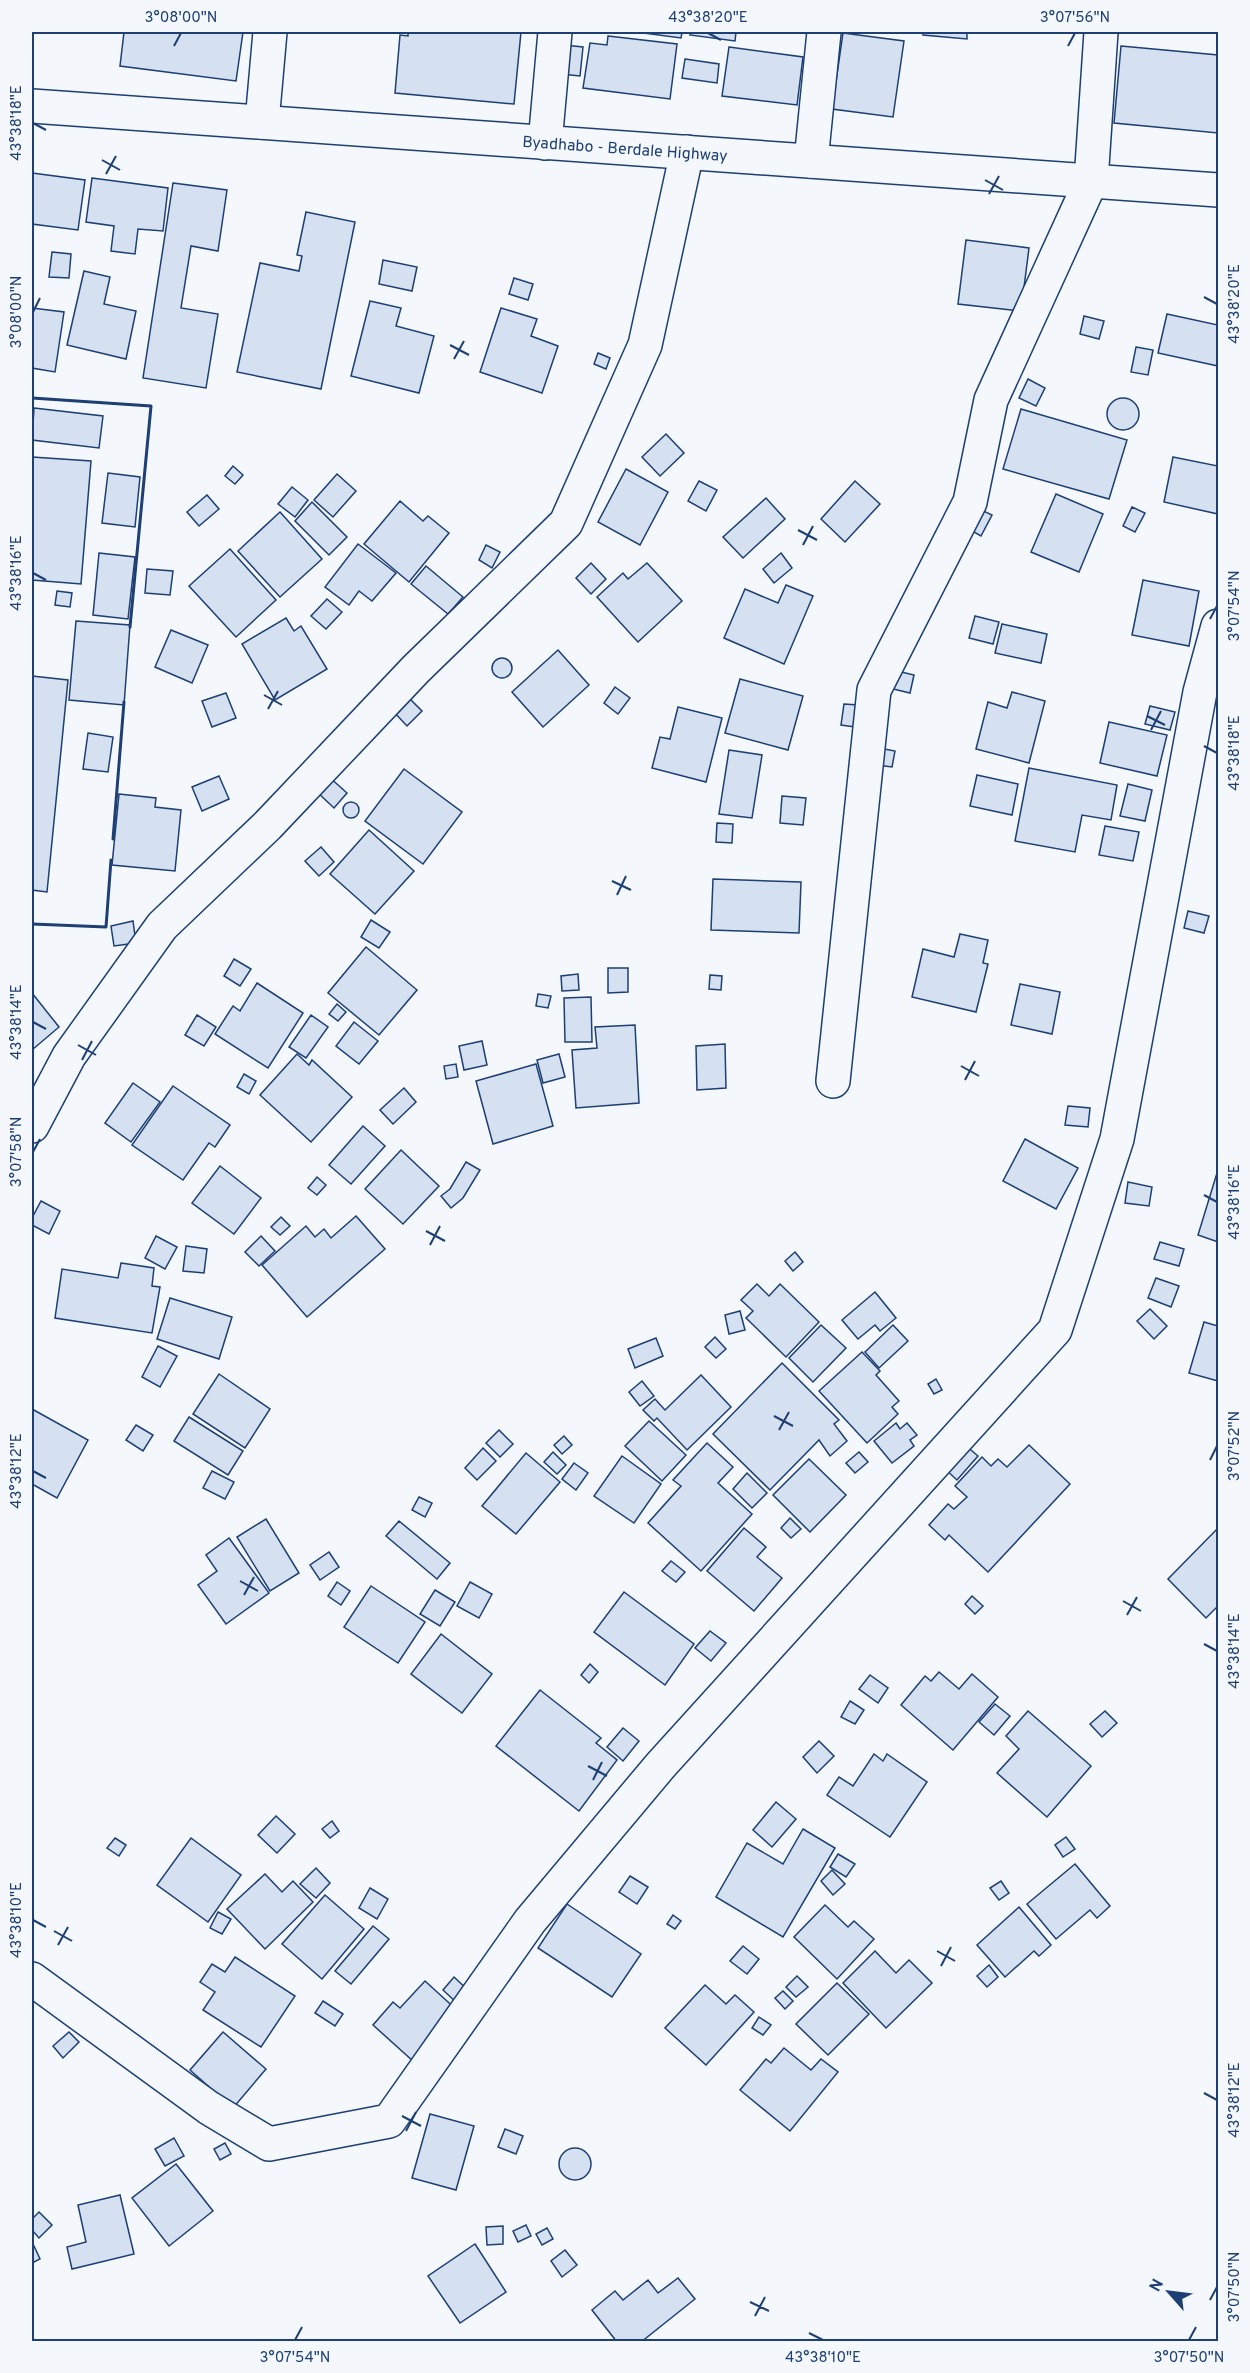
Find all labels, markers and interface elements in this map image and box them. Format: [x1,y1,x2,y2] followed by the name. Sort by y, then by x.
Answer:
[145,9,217,28] text: 3°08'00"N
[668,9,748,28] text: 43°38'20"E
[1040,9,1110,28] text: 3°07'56"N
[8,85,27,161] text: 43°38'18"E
[521,133,728,167] street label: Byadhabo - Berdale Highway
[1226,264,1245,344] text: 43°38'20"E
[8,276,27,348] text: 3°08'00"N
[8,535,27,611] text: 43°38'16"E
[1226,571,1245,641] text: 3°07'54"N
[1226,715,1245,791] text: 43°38'18"E
[8,984,27,1060] text: 43°38'14"E
[8,1117,27,1187] text: 3°07'58"N
[1226,1164,1245,1240] text: 43°38'16"E
[1226,1411,1245,1481] text: 3°07'52"N
[8,1433,27,1509] text: 43°38'12"E
[1226,1613,1245,1689] text: 43°38'14"E
[8,1882,27,1958] text: 43°38'10"E
[1226,2062,1245,2138] text: 43°38'12"E
[1226,2252,1245,2322] text: 3°07'50"N
[1139,2262,1199,2322] north arrow
[1146,2276,1169,2296] text: N
[260,2349,330,2368] text: 3°07'54"N
[785,2349,861,2368] text: 43°38'10"E
[1154,2349,1224,2368] text: 3°07'50"N

